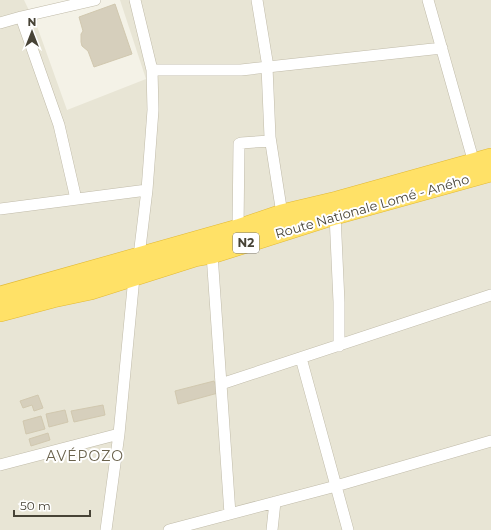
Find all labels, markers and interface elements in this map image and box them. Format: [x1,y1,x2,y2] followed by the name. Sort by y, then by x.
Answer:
[12,12,52,52] north arrow
[28,15,36,29] text: N
[273,171,471,241] street label: Route Nationale Lomé - Aného
[233,233,259,253] road number: N2
[46,447,124,465] district label: AVÉPOZO
[14,492,90,518] scale bar
[20,498,51,513] text: 50 m

